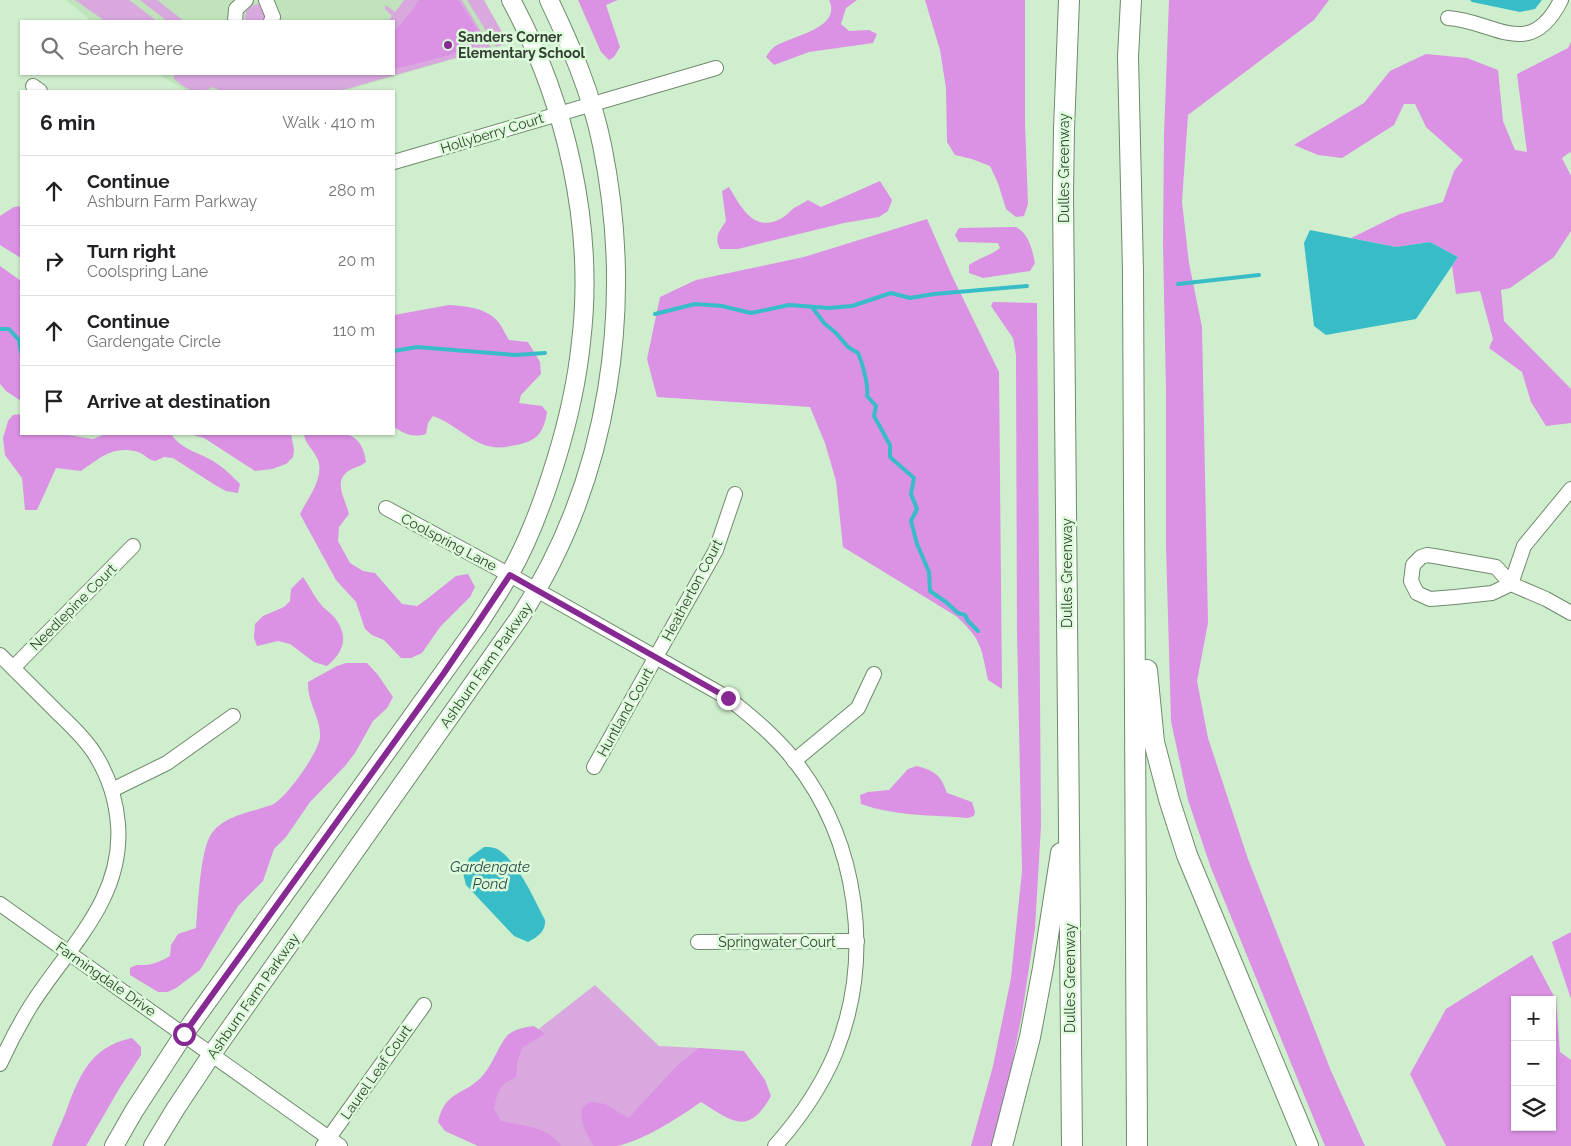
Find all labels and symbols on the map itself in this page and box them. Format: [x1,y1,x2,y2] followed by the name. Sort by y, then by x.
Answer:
[458,29,586,61] place label: Sanders Corner Elementary School
[442,39,454,51] marker: Sanders Corner Elementary School
[439,110,546,156] street label: Hollyberry Court
[1056,113,1072,223] street label: Dulles Greenway
[398,510,500,574] street label: Coolspring Lane
[1059,518,1075,628] street label: Dulles Greenway
[659,536,726,643] street label: Heatherton Court
[27,560,120,653] street label: Needlepine Court
[437,599,536,731] street label: Ashburn Farm Parkway
[594,664,656,759] street label: Huntland Court
[717,687,740,710] route end
[450,858,530,893] water label: Gardengate Pond
[1062,923,1078,1033] street label: Dulles Greenway
[204,930,303,1062] street label: Ashburn Farm Parkway
[718,934,836,950] street label: Springwater Court
[53,939,159,1019] street label: Farmingdale Drive
[337,1021,415,1122] street label: Laurel Leaf Court
[173,1023,196,1046] route start

